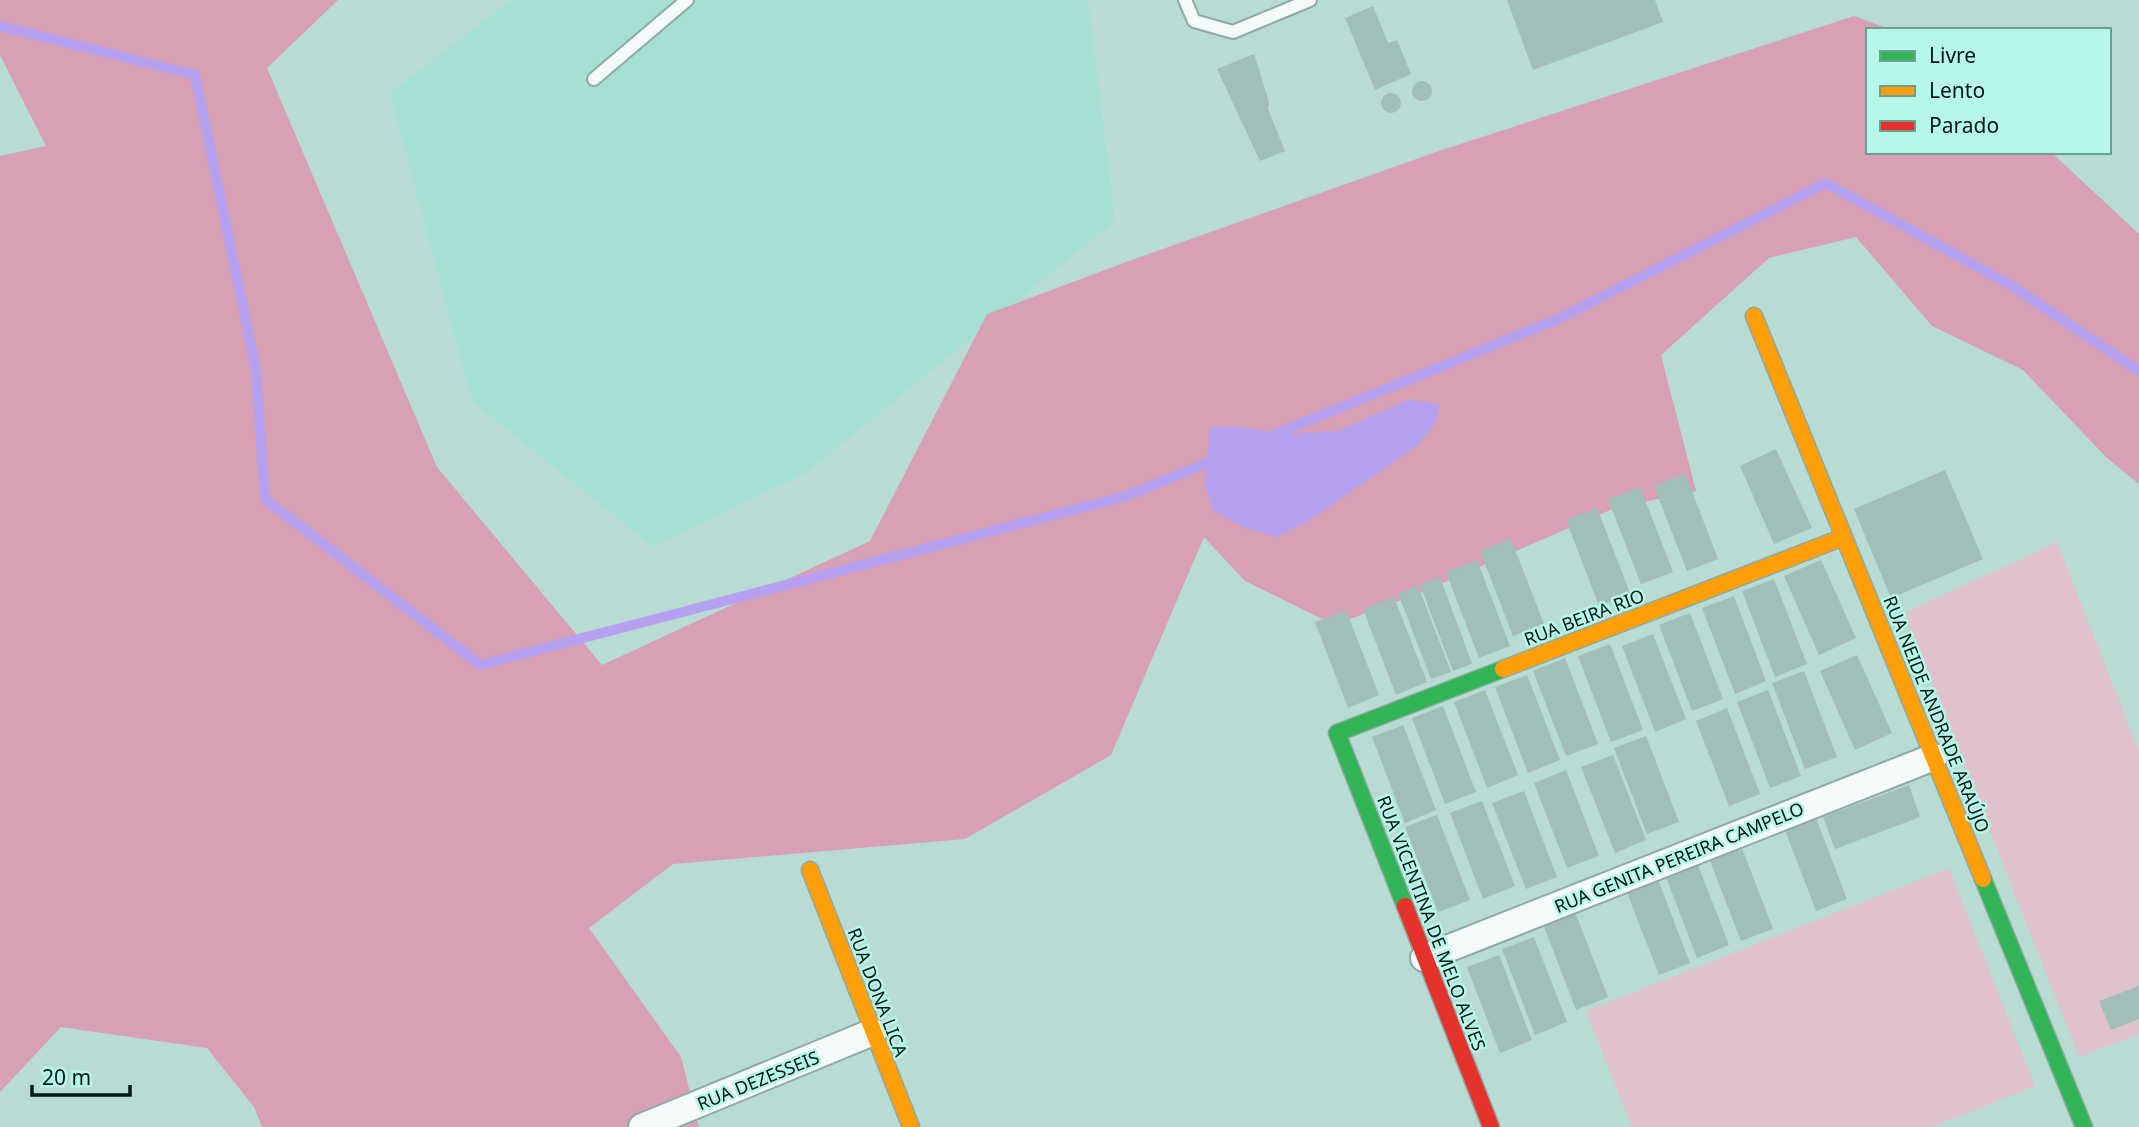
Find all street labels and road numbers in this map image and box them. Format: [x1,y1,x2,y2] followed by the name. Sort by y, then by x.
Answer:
[1520,583,1648,651] street label: RUA BEIRA RIO
[1878,592,1996,836] street label: RUA NEIDE ANDRADE ARAÚJO
[1372,792,1492,1054] street label: RUA VICENTINA DE MELO ALVES
[1551,796,1807,918] street label: RUA GENITA PEREIRA CAMPELO
[842,924,914,1060] street label: RUA DONA LICA
[693,1045,823,1115] street label: RUA DEZESSEIS

